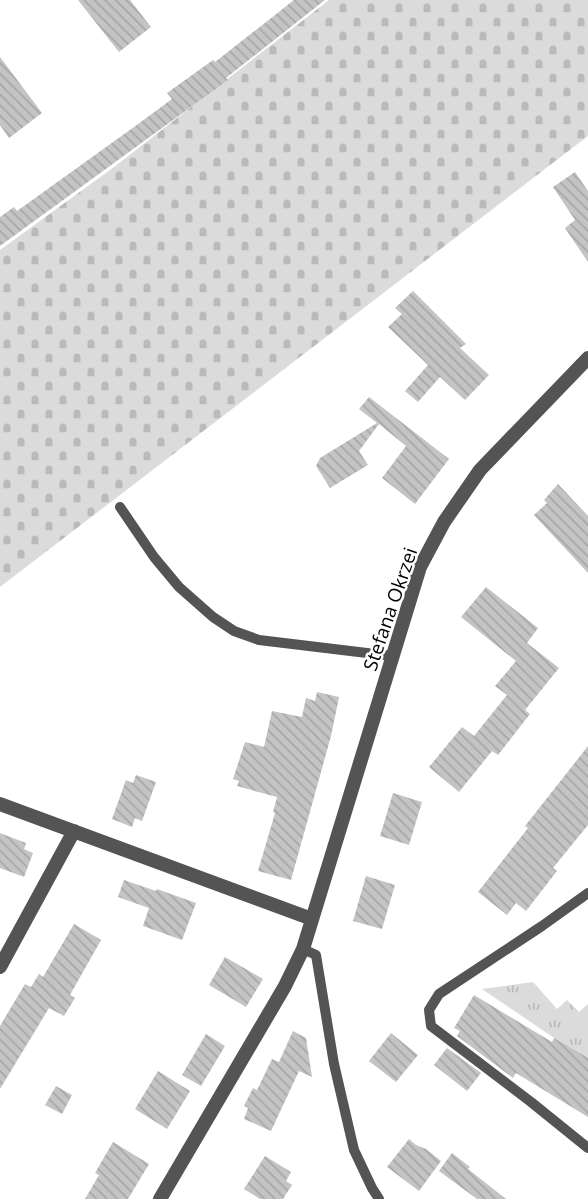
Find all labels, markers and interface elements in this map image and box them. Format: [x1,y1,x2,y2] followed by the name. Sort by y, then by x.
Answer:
[357,544,423,674] street label: Stefana Okrzei

